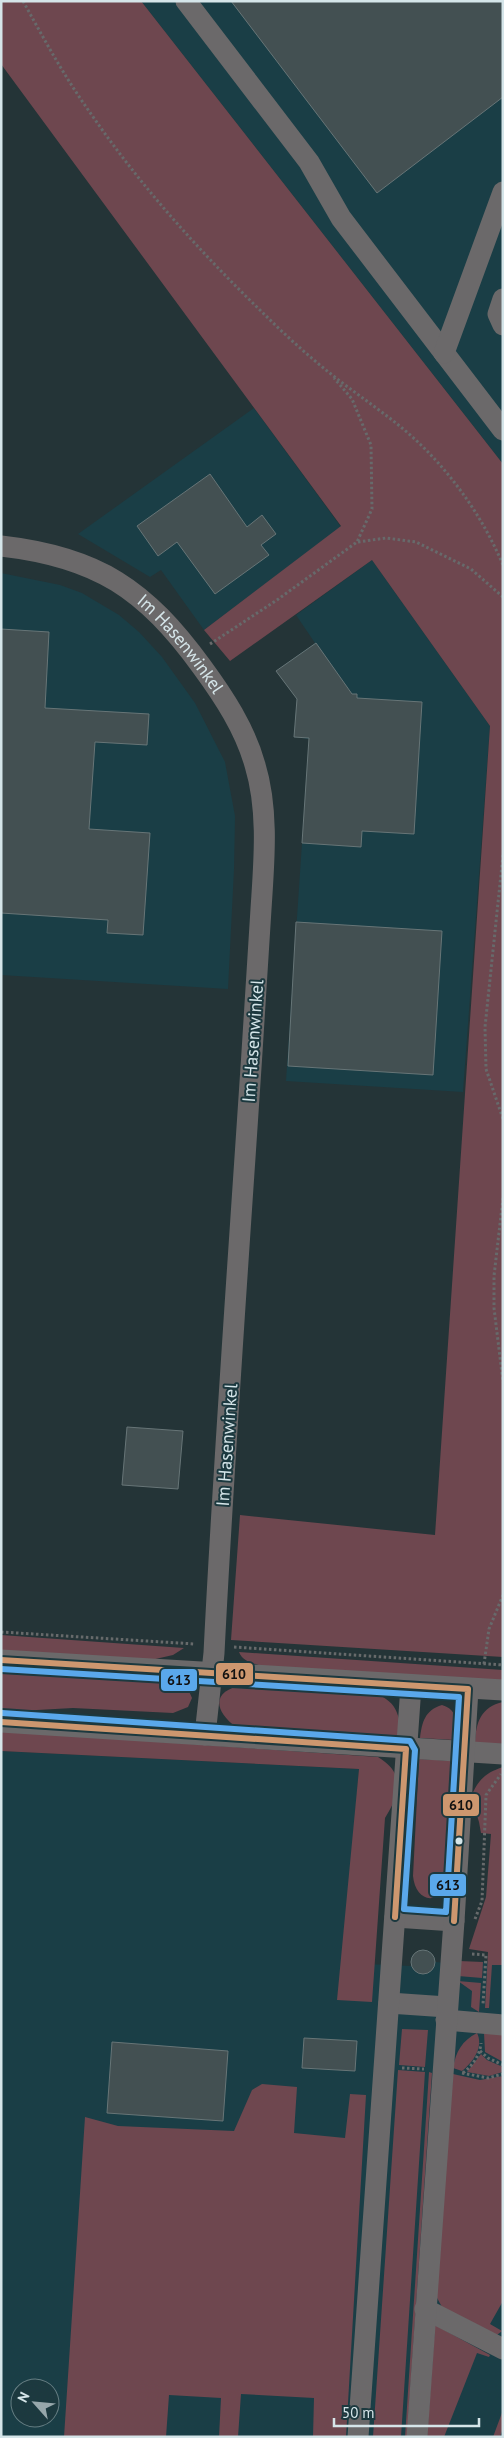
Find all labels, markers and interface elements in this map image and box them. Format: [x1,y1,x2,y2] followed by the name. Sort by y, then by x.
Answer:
[133,589,230,698] street label: Im Hasenwinkel
[237,978,268,1103] street label: Im Hasenwinkel
[211,1382,242,1507] street label: Im Hasenwinkel
[215,1662,254,1686] line badge: 610
[222,1665,246,1683] text: 610
[160,1668,198,1692] line badge: 613
[167,1671,191,1689] text: 613
[442,1793,480,1817] line badge: 610
[449,1796,473,1814] text: 610
[454,1836,464,1846] unlabelled marker
[429,1873,467,1897] line badge: 613
[436,1876,460,1894] text: 613
[10,2378,60,2428] north arrow
[13,2389,34,2405] text: N
[334,2396,479,2428] scale bar
[342,2403,375,2422] text: 50 m

